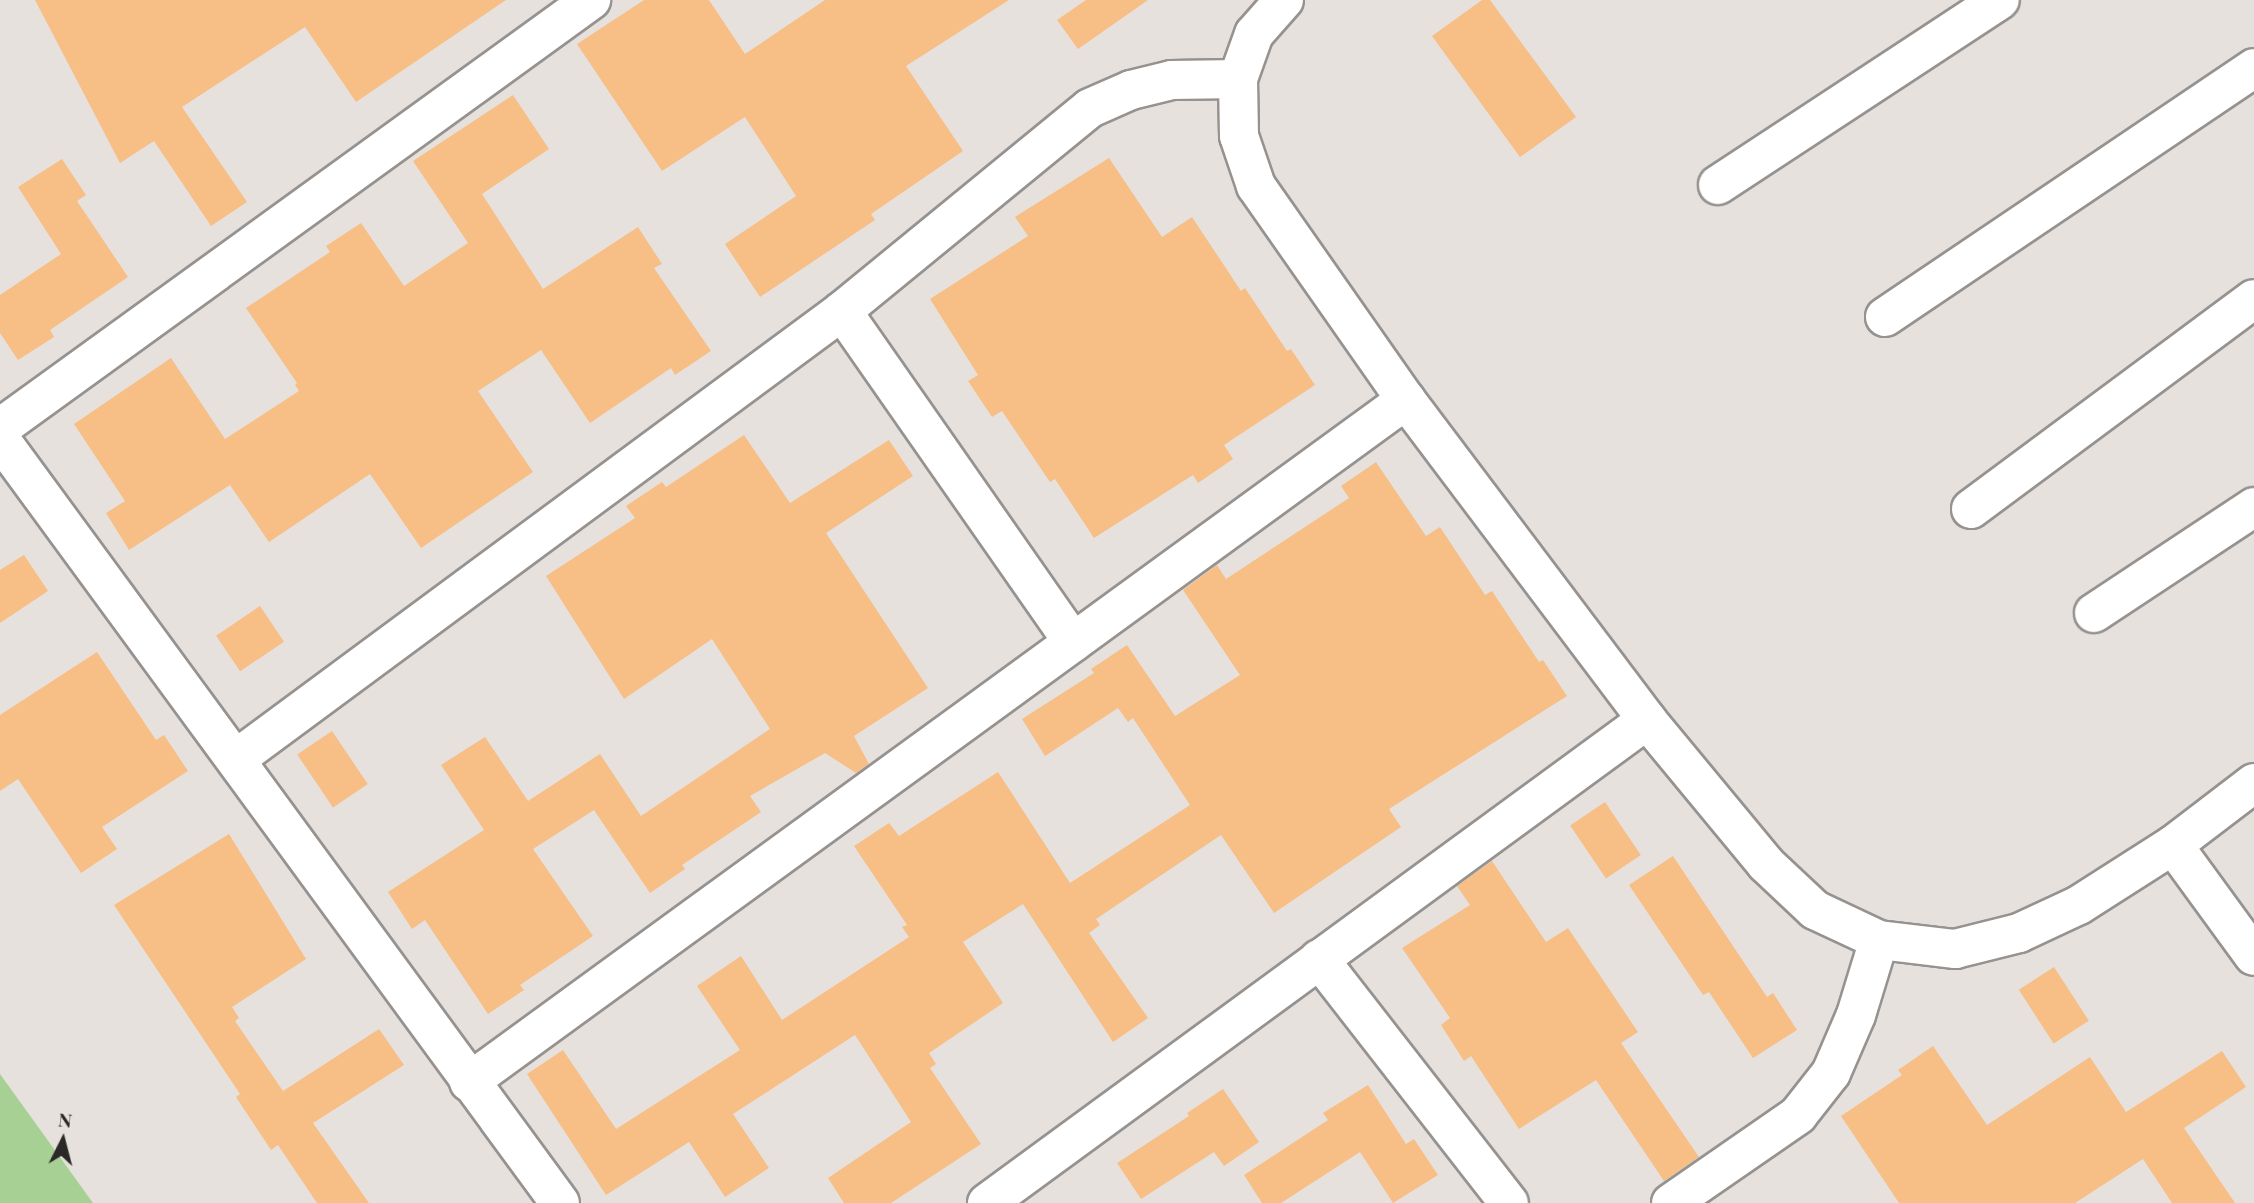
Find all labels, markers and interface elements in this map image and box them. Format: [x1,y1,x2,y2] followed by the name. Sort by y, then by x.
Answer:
[28,1105,98,1175] north arrow
[57,1105,73,1133] text: N

